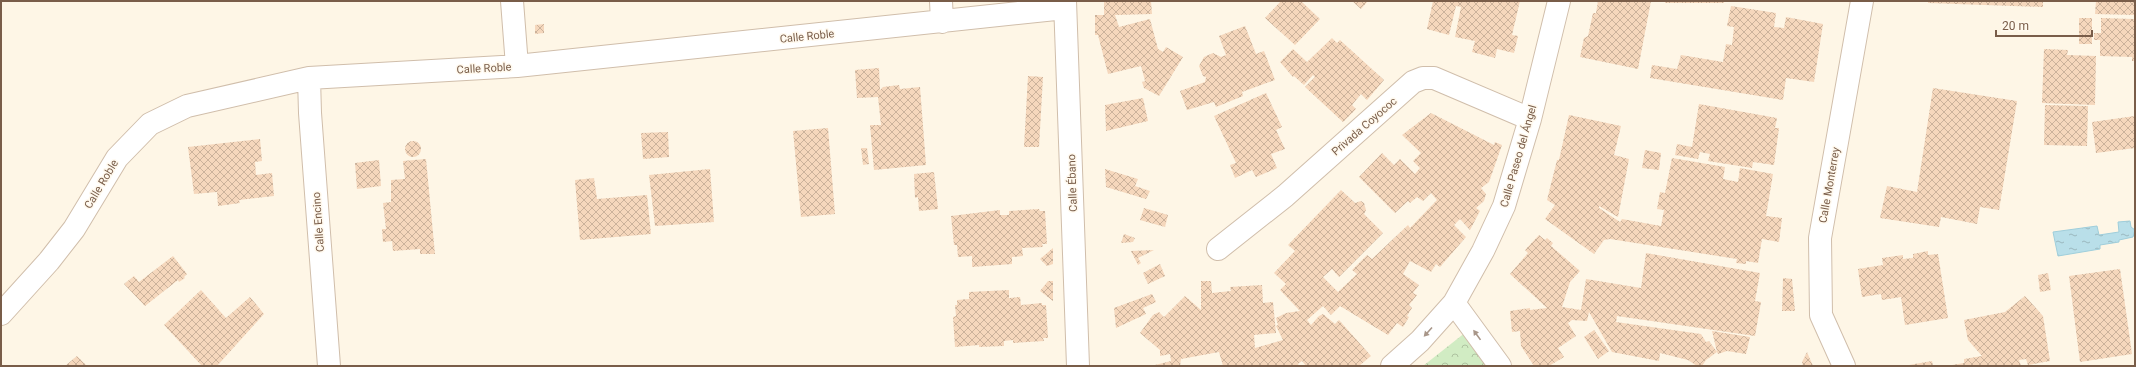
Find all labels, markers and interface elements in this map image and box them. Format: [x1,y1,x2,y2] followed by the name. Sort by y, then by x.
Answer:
[1996,12,2092,38] scale bar
[2002,19,2029,33] text: 20 m
[779,27,835,46] street label: Calle Roble
[456,61,512,76] street label: Calle Roble
[1329,94,1400,158] street label: Privada Coyococ
[1498,103,1539,209] street label: Calle Paseo del Ángel
[1816,145,1843,224] street label: Calle Monterrey
[1065,154,1080,212] street label: Calle Ébano
[82,157,121,211] street label: Calle Roble
[310,191,327,252] street label: Calle Encino
[1423,327,1433,337] one-way arrow
[1473,329,1481,340] one-way arrow

